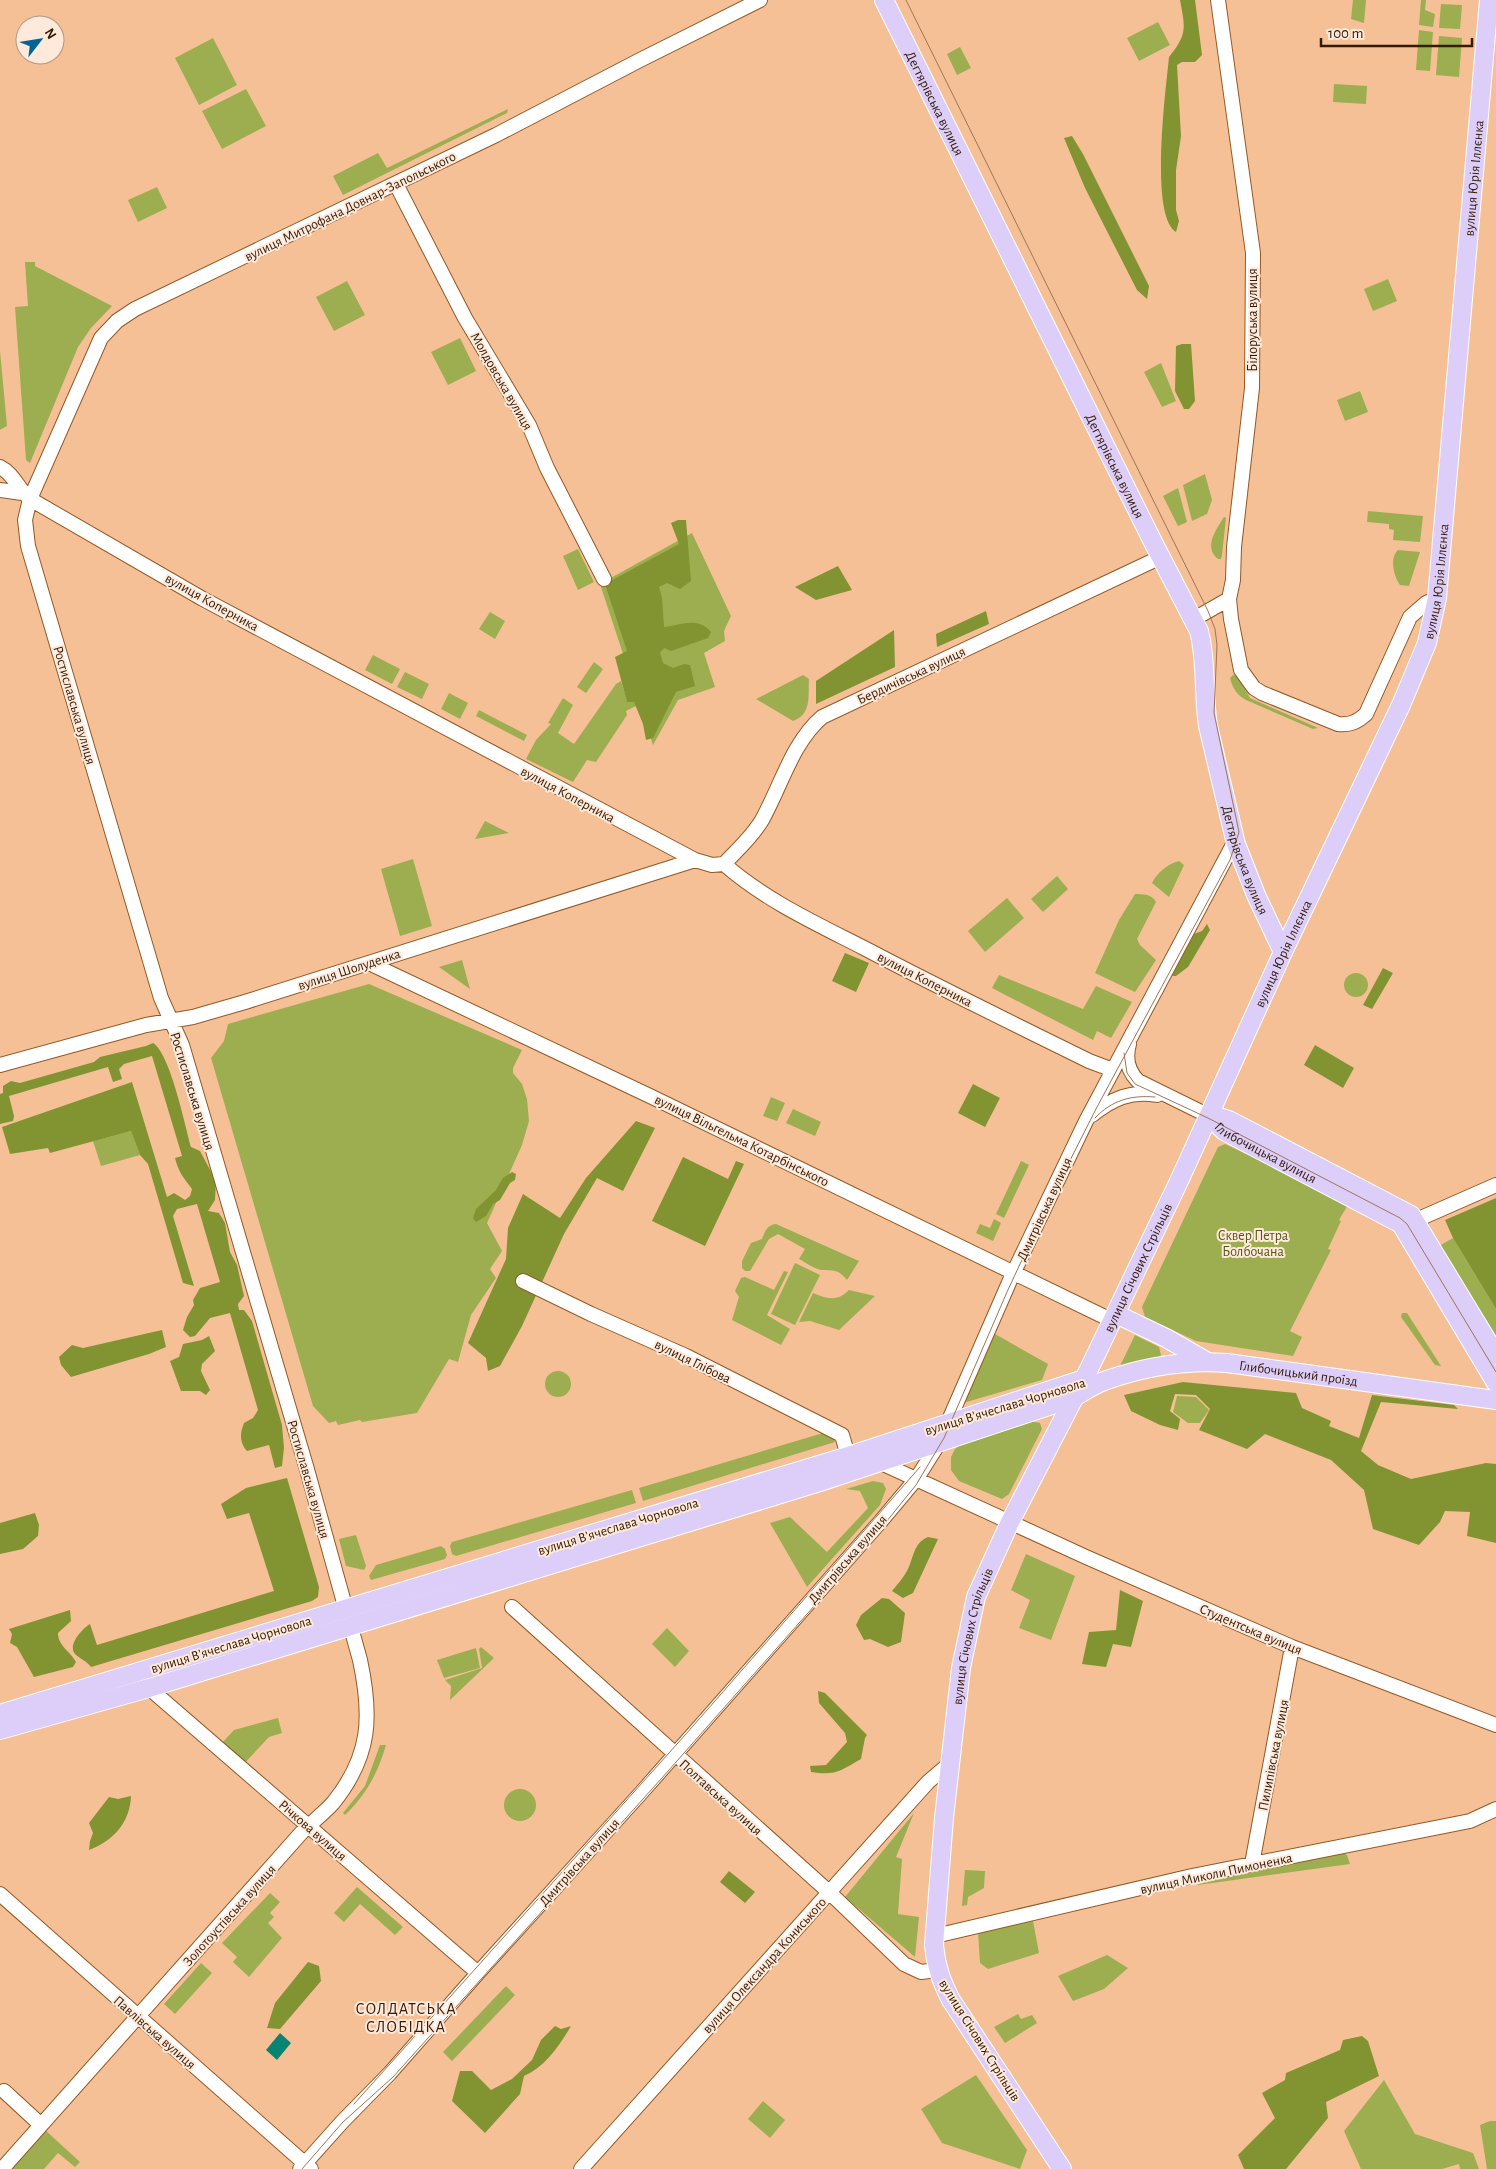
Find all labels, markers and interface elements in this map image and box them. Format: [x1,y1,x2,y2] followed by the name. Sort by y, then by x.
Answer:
[15,15,65,65] north arrow
[1321,15,1472,47] scale bar
[42,26,59,42] text: N
[1328,26,1363,41] text: 100 m
[902,49,966,158] street label: Дегтярівська вулиця
[1462,119,1487,237] street label: вулиця Юрія Іллєнка
[243,149,458,264] street label: вулиця Митрофана Довнар-Запольського
[1246,268,1260,372] street label: Білоруська вулиця
[467,330,535,433] street label: Молдовська вулиця
[1082,412,1146,521] street label: Дегтярівська вулиця
[1422,522,1451,641] street label: вулиця Юрія Іллєнка
[162,571,261,635] street label: вулиця Коперника
[50,644,98,766] street label: Ростиславська вулиця
[855,645,968,707] street label: Бердичівська вулиця
[518,764,617,826] street label: вулиця Коперника
[1219,804,1270,917] street label: Дегтярівська вулиця
[1253,898,1315,1010] street label: вулиця Юрія Іллєнка
[296,947,403,993] street label: вулиця Шолуденка
[875,950,975,1010] street label: вулиця Коперника
[167,1031,217,1152] street label: Ростиславська вулиця
[652,1092,831,1189] street label: вулиця Вільгельма Котарбінського
[1211,1120,1318,1186] street label: Глибочицька вулиця
[1015,1156,1075,1263] street label: Дмитрівська вулиця
[1102,1202,1175,1335] street label: вулиця Січових Стрільців
[1218,1229,1289,1259] park label: Сквер Петра Болбочана
[652,1337,733,1387] street label: вулиця Глібова
[1238,1359,1358,1389] street label: Глибочицький проїзд
[923,1376,1088,1438] street label: вулиця Вʼячеслава Чорновола
[284,1418,332,1540] street label: Ростиславська вулиця
[536,1496,701,1558] street label: вулиця Вʼячеслава Чорновола
[806,1513,890,1607] street label: Дмитрівська вулиця
[951,1566,996,1706] street label: вулиця Січових Стрільців
[1197,1602,1304,1658] street label: Студентська вулиця
[149,1614,314,1676] street label: вулиця Вʼячеслава Чорновола
[1256,1698,1292,1812] street label: Пилипівська вулиця
[676,1757,764,1838] street label: Полтавська вулиця
[276,1798,349,1864] street label: Річкова вулиця
[537,1816,623,1909] street label: Дмитрівська вулиця
[1139,1851,1294,1897] street label: вулиця Миколи Пимоненка
[181,1862,279,1969] street label: Золотоустівська вулиця
[700,1895,829,2036] street label: вулиця Олександра Кониського
[936,1977,1022,2104] street label: вулиця Січових Стрільців
[111,1993,198,2072] street label: Павлівська вулиця
[355,2001,457,2035] district label: СОЛДАТСЬКА СЛОБІДКА

